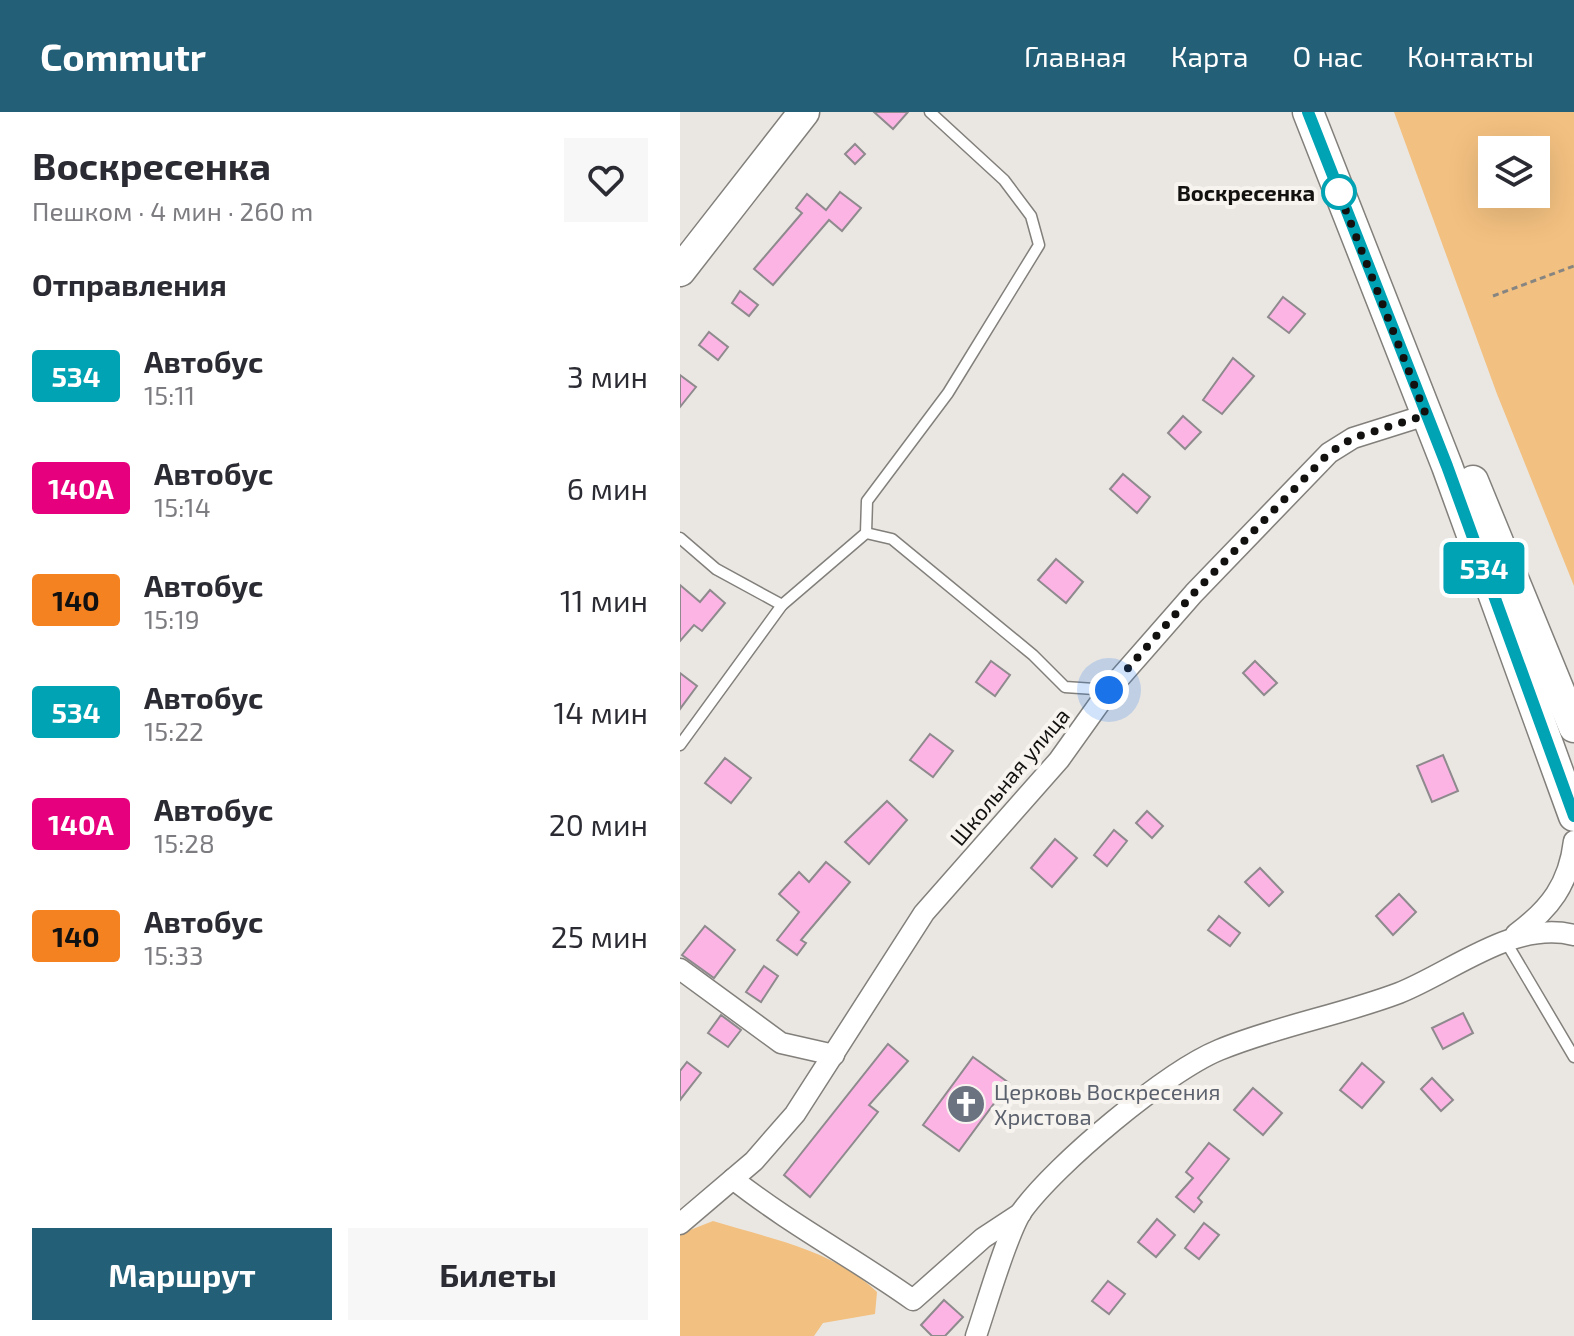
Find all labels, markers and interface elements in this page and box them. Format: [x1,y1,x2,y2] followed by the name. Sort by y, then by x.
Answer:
[40,33,206,79] text: Commutr
[1024,39,1127,73] text: Главная
[1171,39,1249,73] text: Карта
[1293,39,1363,73] text: О нас
[1407,39,1534,73] text: Контакты
[1478,136,1550,208] map controls
[1478,136,1550,208] button: layers
[564,138,648,222] button: heart
[32,142,271,188] text: Воскресенка
[1322,175,1356,209] marker: Воскресенка
[1177,179,1315,205] place label: Воскресенка
[32,195,313,226] text: Пешком · 4 мин · 260 m
[32,266,227,302] text: Отправления
[144,343,263,379] text: Автобус
[567,358,648,394] text: 3 мин
[51,359,101,393] text: 534
[144,379,195,410] text: 15:11
[154,455,273,491] text: Автобус
[567,470,648,506] text: 6 мин
[48,471,114,505] text: 140А
[154,491,211,522] text: 15:14
[1438,542,1530,594] line badge: 534
[1459,551,1509,585] text: 534
[144,567,263,603] text: Автобус
[560,582,648,618] text: 11 мин
[52,583,100,617] text: 140
[144,603,200,634] text: 15:19
[1089,670,1129,710] your location
[144,679,263,715] text: Автобус
[553,694,648,730] text: 14 мин
[51,695,101,729] text: 534
[944,702,1075,851] street label: Школьная улица
[144,715,204,746] text: 15:22
[154,791,273,827] text: Автобус
[549,806,648,842] text: 20 мин
[48,807,114,841] text: 140А
[154,827,215,858] text: 15:28
[144,903,263,939] text: Автобус
[551,918,648,954] text: 25 мин
[52,919,100,953] text: 140
[144,939,203,970] text: 15:33
[994,1078,1220,1129] place label: Церковь Воскресения Христова
[945,1083,987,1125] church icon: Церковь Воскресения Христова
[32,1228,332,1320] button: Маршрут
[348,1228,648,1320] button: Билеты

